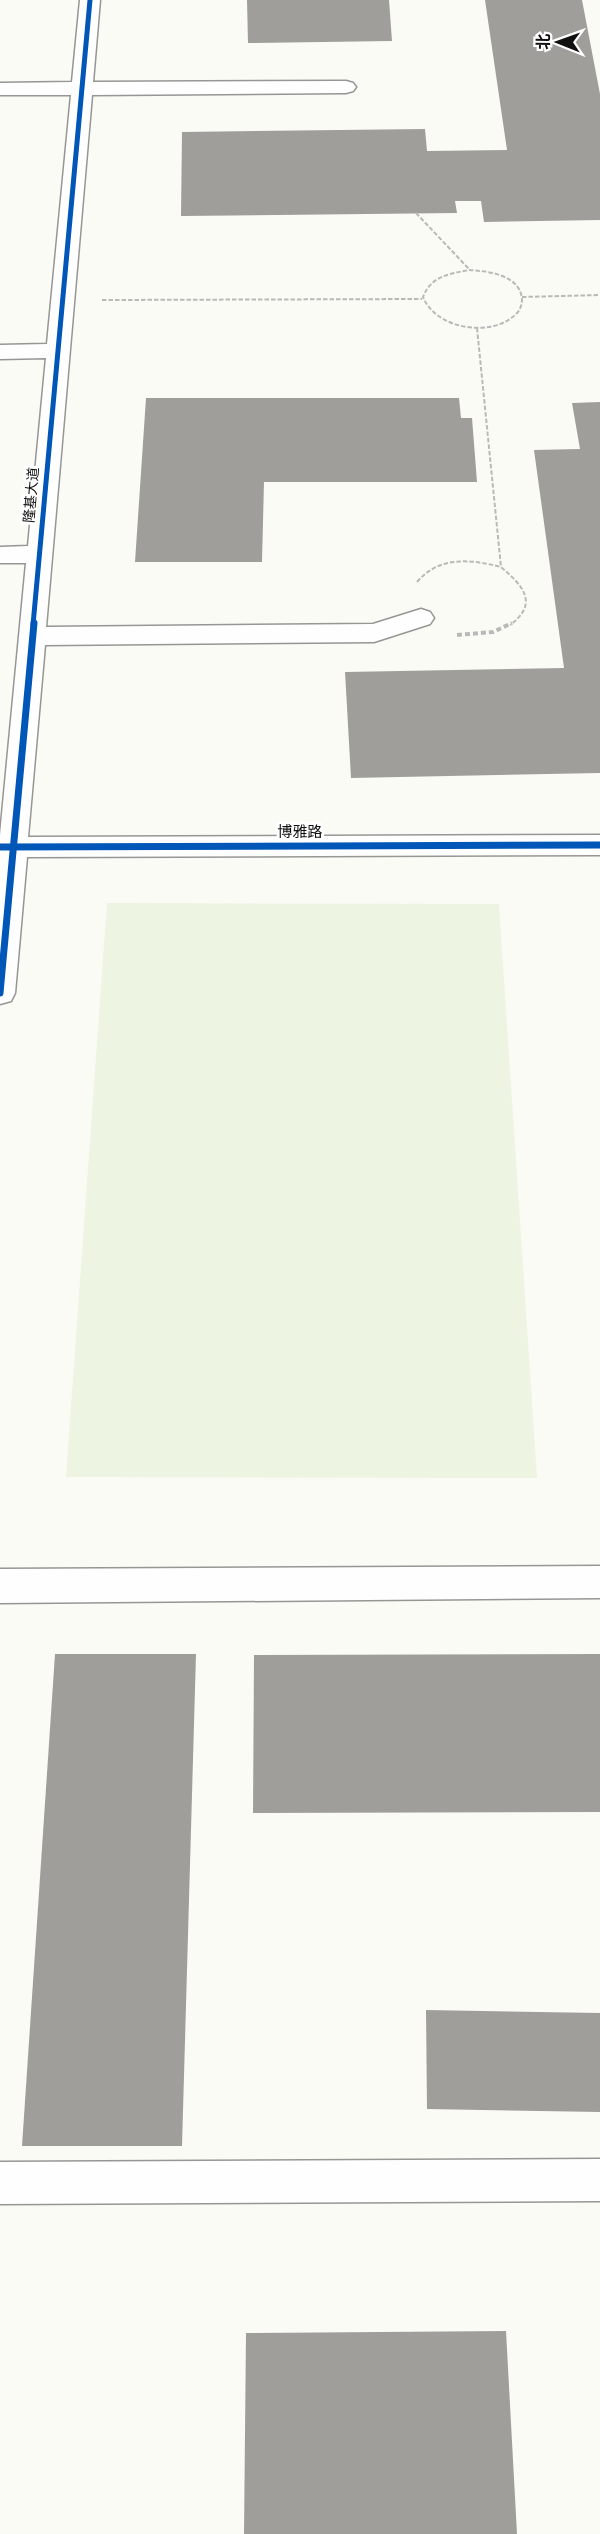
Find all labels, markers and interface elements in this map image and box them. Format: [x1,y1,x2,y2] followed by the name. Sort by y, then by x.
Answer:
[528,12,588,72] north arrow
[535,34,552,50] text: 北
[21,466,41,524] street label: 隆基大道
[277,823,323,840] street label: 博雅路

